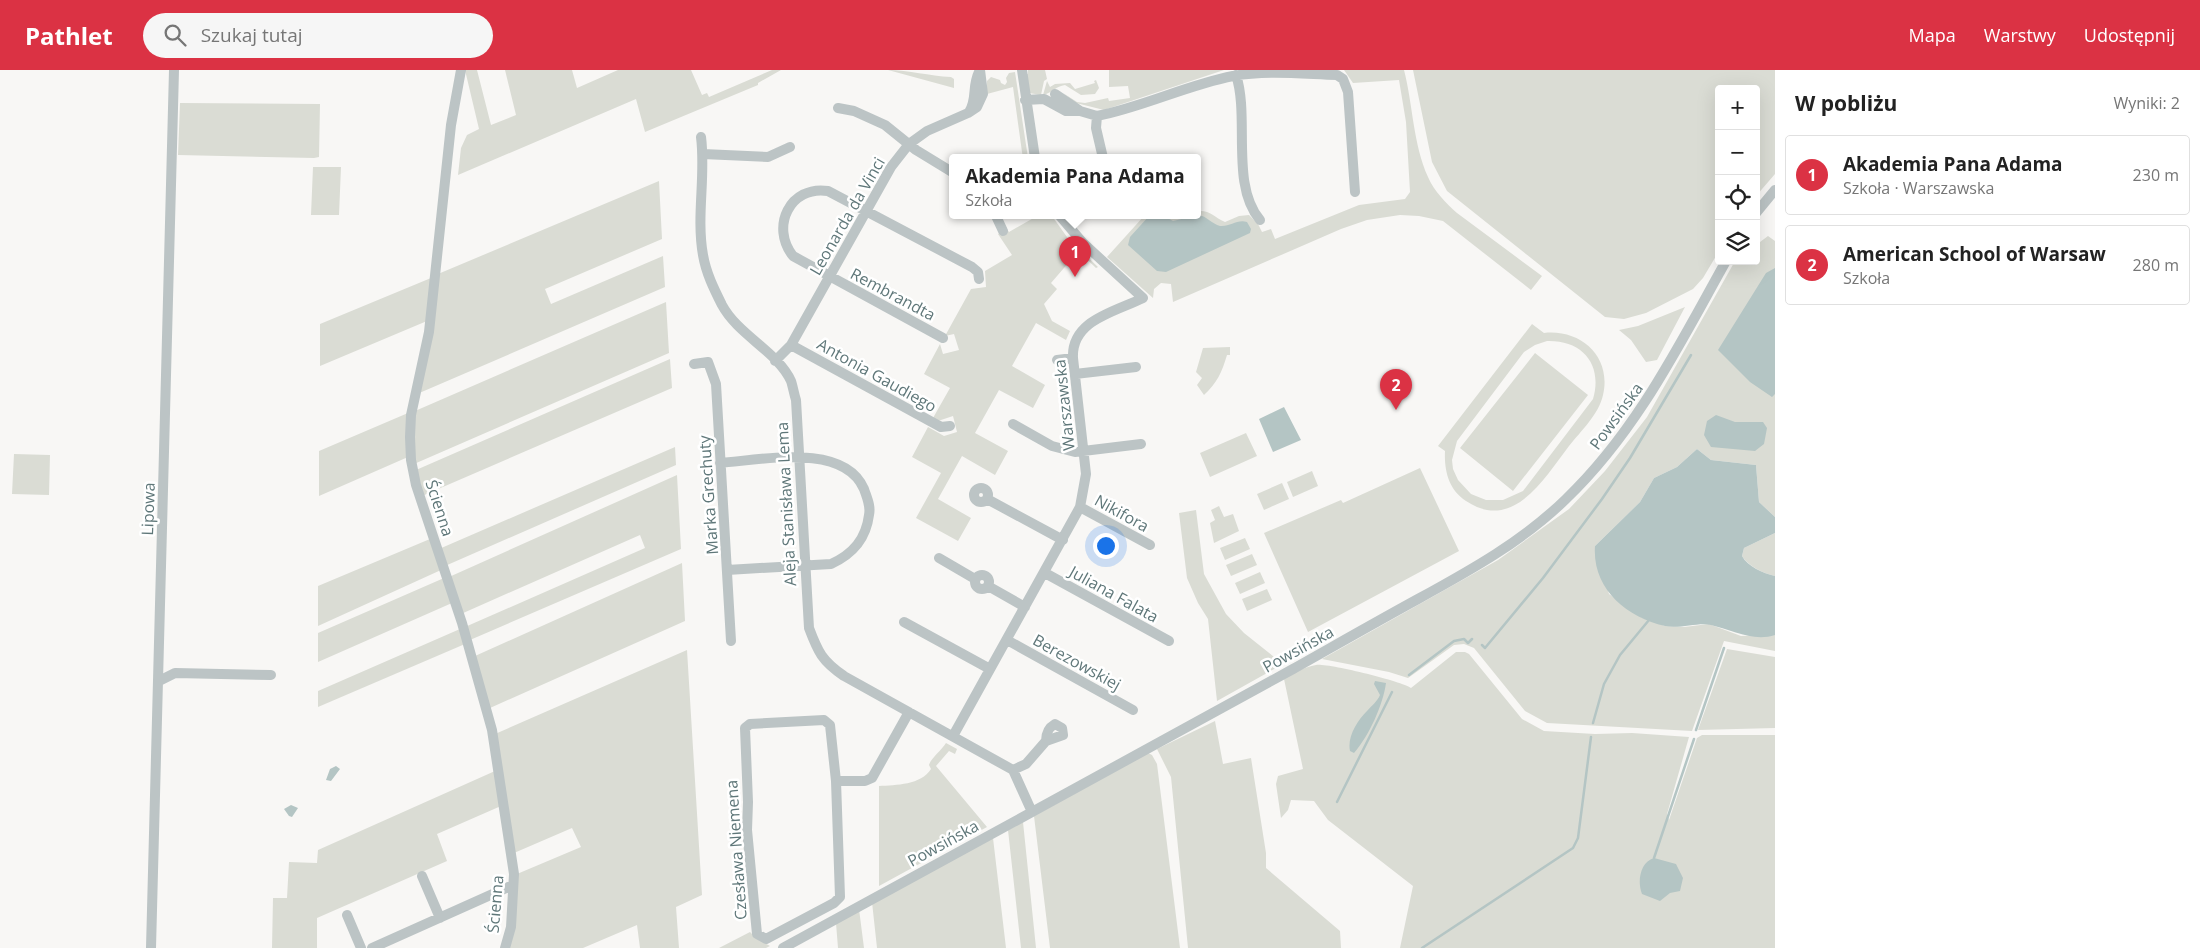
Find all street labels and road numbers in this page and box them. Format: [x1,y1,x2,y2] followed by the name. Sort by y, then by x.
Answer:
[804,153,890,279] street label: Leonarda da Vinci
[847,262,939,326] street label: Rembrandta
[813,333,941,417] street label: Antonia Gaudiego
[1048,358,1080,452] street label: Warszawska
[1584,378,1648,454] street label: Powsińska
[771,421,801,587] street label: Aleja Stanisława Lema
[693,434,723,555] street label: Marka Grechuty
[421,477,459,539] street label: Ścienna
[136,482,160,536] street label: Lipowa
[1091,489,1153,537] street label: Nikifora
[1064,560,1162,628] street label: Juliana Falata
[1259,620,1337,678] street label: Powsińska
[1029,629,1125,695] street label: Berezowskiej
[720,779,752,921] street label: Czesława Niemena
[904,814,982,872] street label: Powsińska
[482,874,508,934] street label: Ścienna

